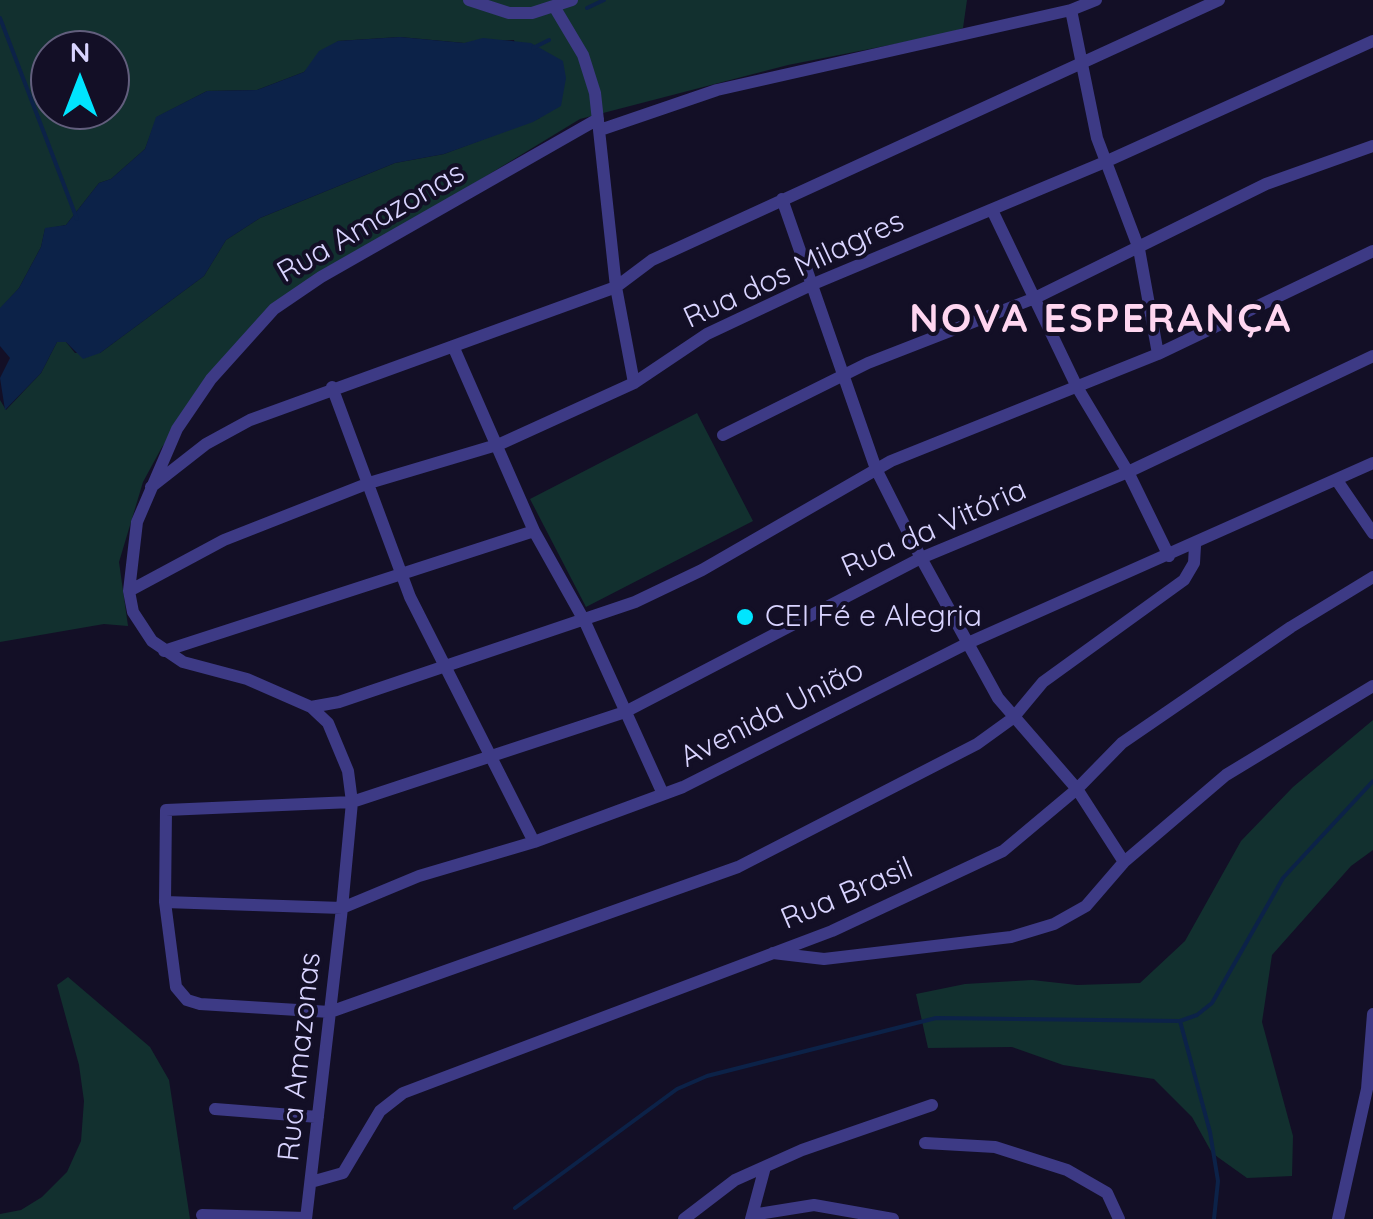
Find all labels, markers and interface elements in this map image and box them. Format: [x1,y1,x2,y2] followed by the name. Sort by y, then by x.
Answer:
[30,30,130,130] north arrow
[70,34,90,69] text: N
[271,155,471,291] street label: Rua Amazonas
[678,203,910,337] street label: Rua dos Milagres
[909,296,1293,344] district label: NOVA ESPERANÇA
[836,472,1032,586] street label: Rua da Vitória
[765,599,982,635] place label: CEI Fé e Alegria
[734,606,756,628] marker: CEI Fé e Alegria
[674,652,870,776] street label: Avenida União
[776,850,918,938] street label: Rua Brasil
[271,951,329,1163] street label: Rua Amazonas

